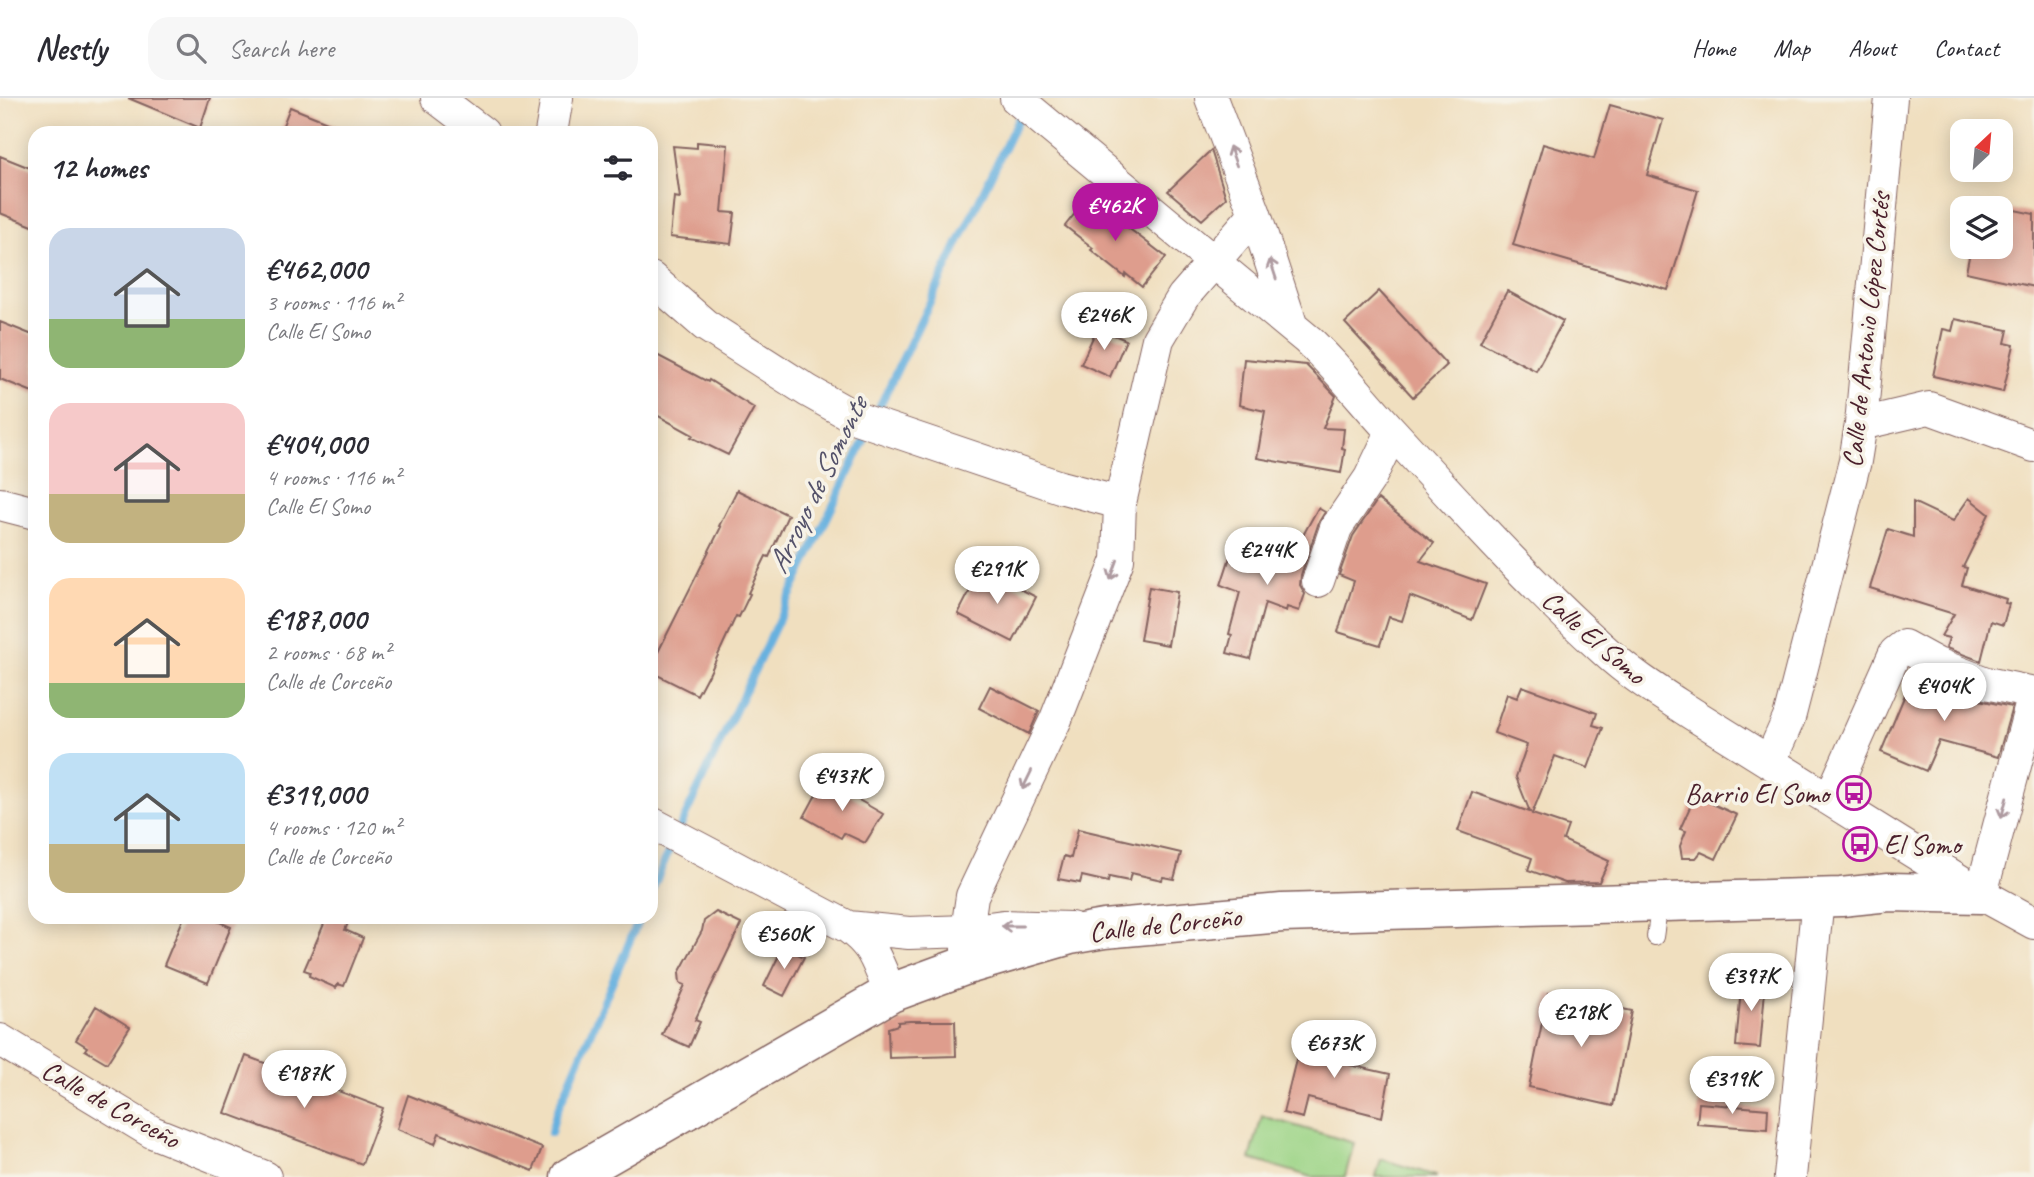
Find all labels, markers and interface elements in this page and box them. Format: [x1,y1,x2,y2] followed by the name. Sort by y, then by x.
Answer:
[148,17,638,80] search box
[35,27,106,69] text: Nestly
[172,29,210,67] icon: search
[228,32,334,65] text: Search here
[1692,33,1735,63] text: Home
[1773,33,1810,63] text: Map
[1848,33,1896,63] text: About
[1934,33,1999,63] text: Contact
[1950,119,2012,182] north arrow
[1950,119,2013,259] map controls
[1226,146,1238,168] one-way arrow
[49,149,147,187] text: 12 homes
[599,149,637,187] icon: filters
[1066,184,1164,243] pin: €462K
[1834,189,1898,469] street label: Calle de Antonio López Cortés
[1088,191,1142,220] text: €462K
[1950,196,2013,259] button: layers
[266,250,367,288] text: €462,000
[105,256,189,340] icon: home
[1266,259,1278,281] one-way arrow
[266,288,401,317] text: 3 rooms · 116 m²
[1055,292,1153,352] pin: €246K
[1077,300,1131,329] text: €246K
[266,317,370,346] text: Calle El Somo
[758,387,878,579] water label: Arroyo de Somonte
[266,425,366,463] text: €404,000
[105,431,189,515] icon: home
[266,463,401,492] text: 4 rooms · 116 m²
[266,492,370,521] text: Calle El Somo
[1218,528,1316,587] pin: €244K
[1240,535,1294,564] text: €244K
[948,546,1046,606] pin: €291K
[971,554,1023,583] text: €291K
[1106,559,1119,581] one-way arrow
[1535,582,1655,693] street label: Calle El Somo
[266,600,366,638] text: €187,000
[105,606,189,690] icon: home
[266,638,390,667] text: 2 rooms · 68 m²
[1895,664,1993,723] pin: €404K
[266,667,391,696] text: Calle de Corceño
[1917,671,1971,700] text: €404K
[793,754,891,813] pin: €437K
[816,761,869,790] text: €437K
[1019,769,1033,790] one-way arrow
[1835,774,1873,812] bus stop icon: Barrio El Somo
[266,775,366,813] text: €319,000
[1685,776,1832,811] place label: Barrio El Somo
[105,781,189,865] icon: home
[1997,796,2010,819] one-way arrow
[266,813,401,842] text: 4 rooms · 120 m²
[1841,825,1879,863] bus stop icon: El Somo
[1884,827,1964,862] place label: El Somo
[266,842,391,871] text: Calle de Corceño
[1087,898,1245,949] street label: Calle de Corceño
[735,912,833,971] pin: €560K
[757,919,811,948] text: €560K
[1000,919,1023,933] one-way arrow
[1702,954,1800,1013] pin: €397K
[1725,961,1777,990] text: €397K
[1532,990,1630,1049] pin: €218K
[1554,997,1608,1026] text: €218K
[1285,1020,1383,1080] pin: €673K
[1307,1028,1361,1057] text: €673K
[255,1051,353,1110] pin: €187K
[36,1052,188,1157] street label: Calle de Corceño
[1683,1056,1781,1116] pin: €319K
[278,1058,331,1087] text: €187K
[1706,1064,1758,1093] text: €319K

